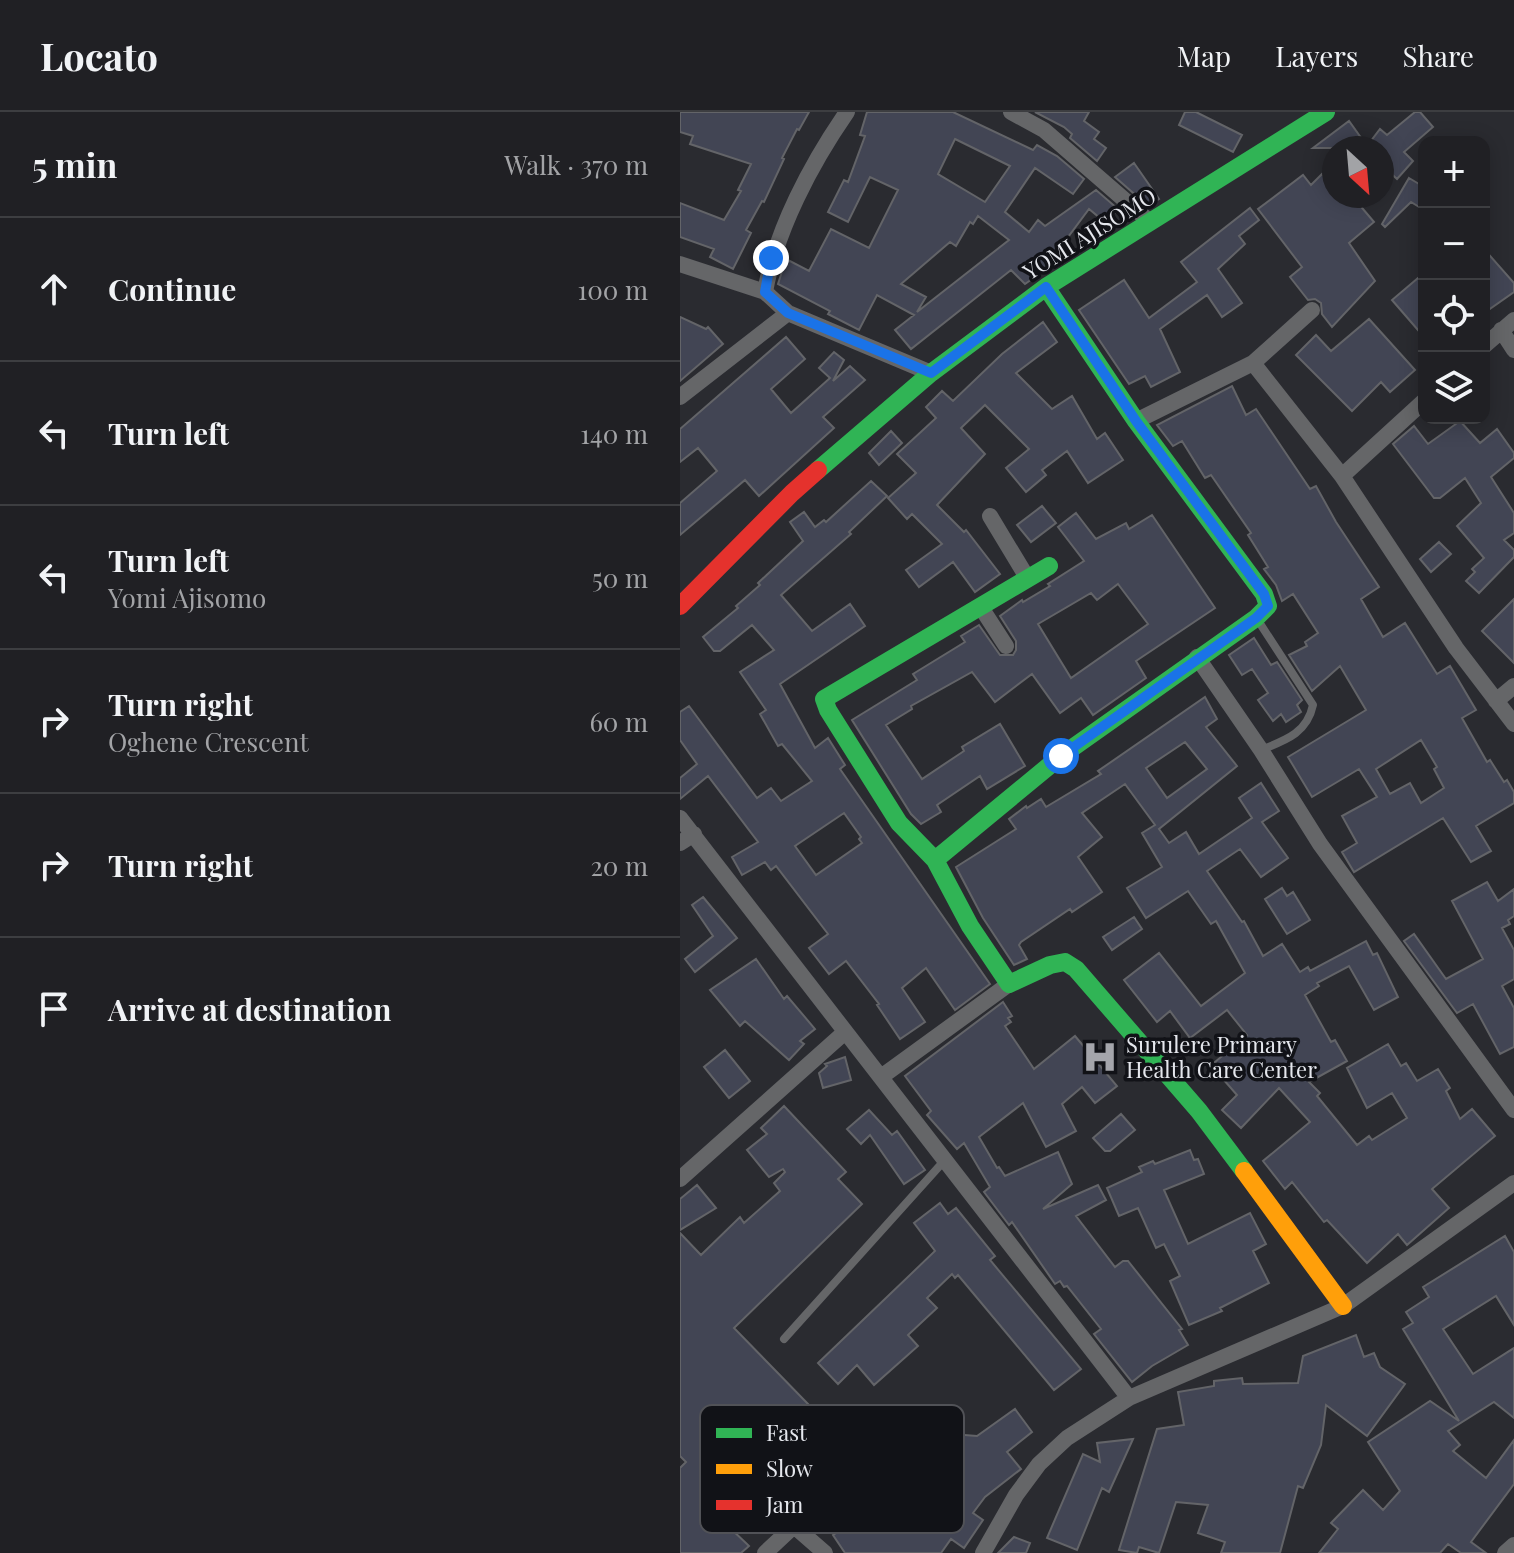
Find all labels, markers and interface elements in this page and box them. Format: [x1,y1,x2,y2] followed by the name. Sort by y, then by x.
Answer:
[40,30,158,81] text: Locato
[1177,37,1231,74] text: Map
[1275,37,1358,74] text: Layers
[1402,37,1474,74] text: Share
[1322,136,1394,208] north arrow
[1418,136,1490,424] map controls
[1418,136,1490,208] button: +
[32,141,117,187] text: 5 min
[504,147,648,182] text: Walk · 370 m
[1016,180,1161,286] street label: YOMI AJISOMO
[1418,208,1490,280] button: −
[753,240,789,276] route end
[32,267,76,311] icon: ahead
[108,269,236,309] text: Continue
[578,272,648,307] text: 100 m
[1418,280,1490,352] button: locate
[1418,352,1490,424] button: layers
[32,411,76,455] icon: left
[108,413,229,453] text: Turn left
[580,416,648,451] text: 140 m
[108,540,229,580] text: Turn left
[32,555,76,599] icon: left
[592,560,648,595] text: 50 m
[108,580,266,615] text: Yomi Ajisomo
[108,684,253,724] text: Turn right
[32,699,76,743] icon: right
[589,704,648,739] text: 60 m
[108,724,309,759] text: Oghene Crescent
[1043,738,1079,774] route start
[32,843,76,887] icon: right
[108,845,253,885] text: Turn right
[590,848,648,883] text: 20 m
[32,987,76,1031] icon: arrive
[108,989,391,1029] text: Arrive at destination
[1126,1029,1317,1084] place label: Surulere Primary Health Care Center
[1081,1038,1119,1076] hospital icon: Surulere Primary Health Care Center
[700,1405,964,1533] legend
[766,1417,808,1447] text: Fast
[766,1453,813,1483] text: Slow
[765,1489,804,1519] text: Jam

